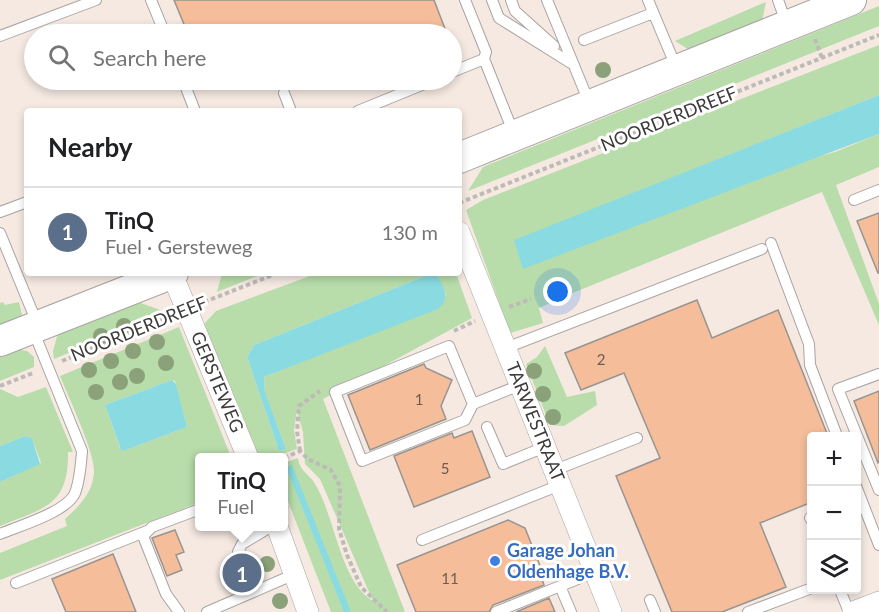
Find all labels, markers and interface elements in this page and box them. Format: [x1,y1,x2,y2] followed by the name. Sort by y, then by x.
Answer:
[24,24,462,90] search box
[45,41,78,74] icon: search
[93,44,206,71] text: Search here
[597,81,740,155] street label: NOORDERDREEF
[48,131,133,163] text: Nearby
[105,207,154,234] text: TinQ
[62,220,73,244] text: 1
[382,220,438,244] text: 130 m
[105,234,252,258] text: Fuel · Gersteweg
[543,277,572,306] your location
[67,291,210,365] street label: NOORDERDREEF
[187,328,249,435] street label: GERSTEWEG
[597,350,605,368] house number: 2
[502,359,570,485] street label: TARWESTRAAT
[415,390,423,408] house number: 1
[807,432,861,594] map controls
[807,432,861,486] button: +
[195,453,288,531] popup
[441,459,449,477] house number: 5
[217,467,266,494] text: TinQ
[807,486,861,540] button: −
[217,494,254,518] text: Fuel
[507,539,629,582] place label: Garage Johan Oldenhage B.V.
[807,540,861,594] button: layers
[222,550,262,596] pin: 1
[488,554,502,568] marker: Garage Johan Oldenhage B.V.
[441,569,459,587] house number: 11

